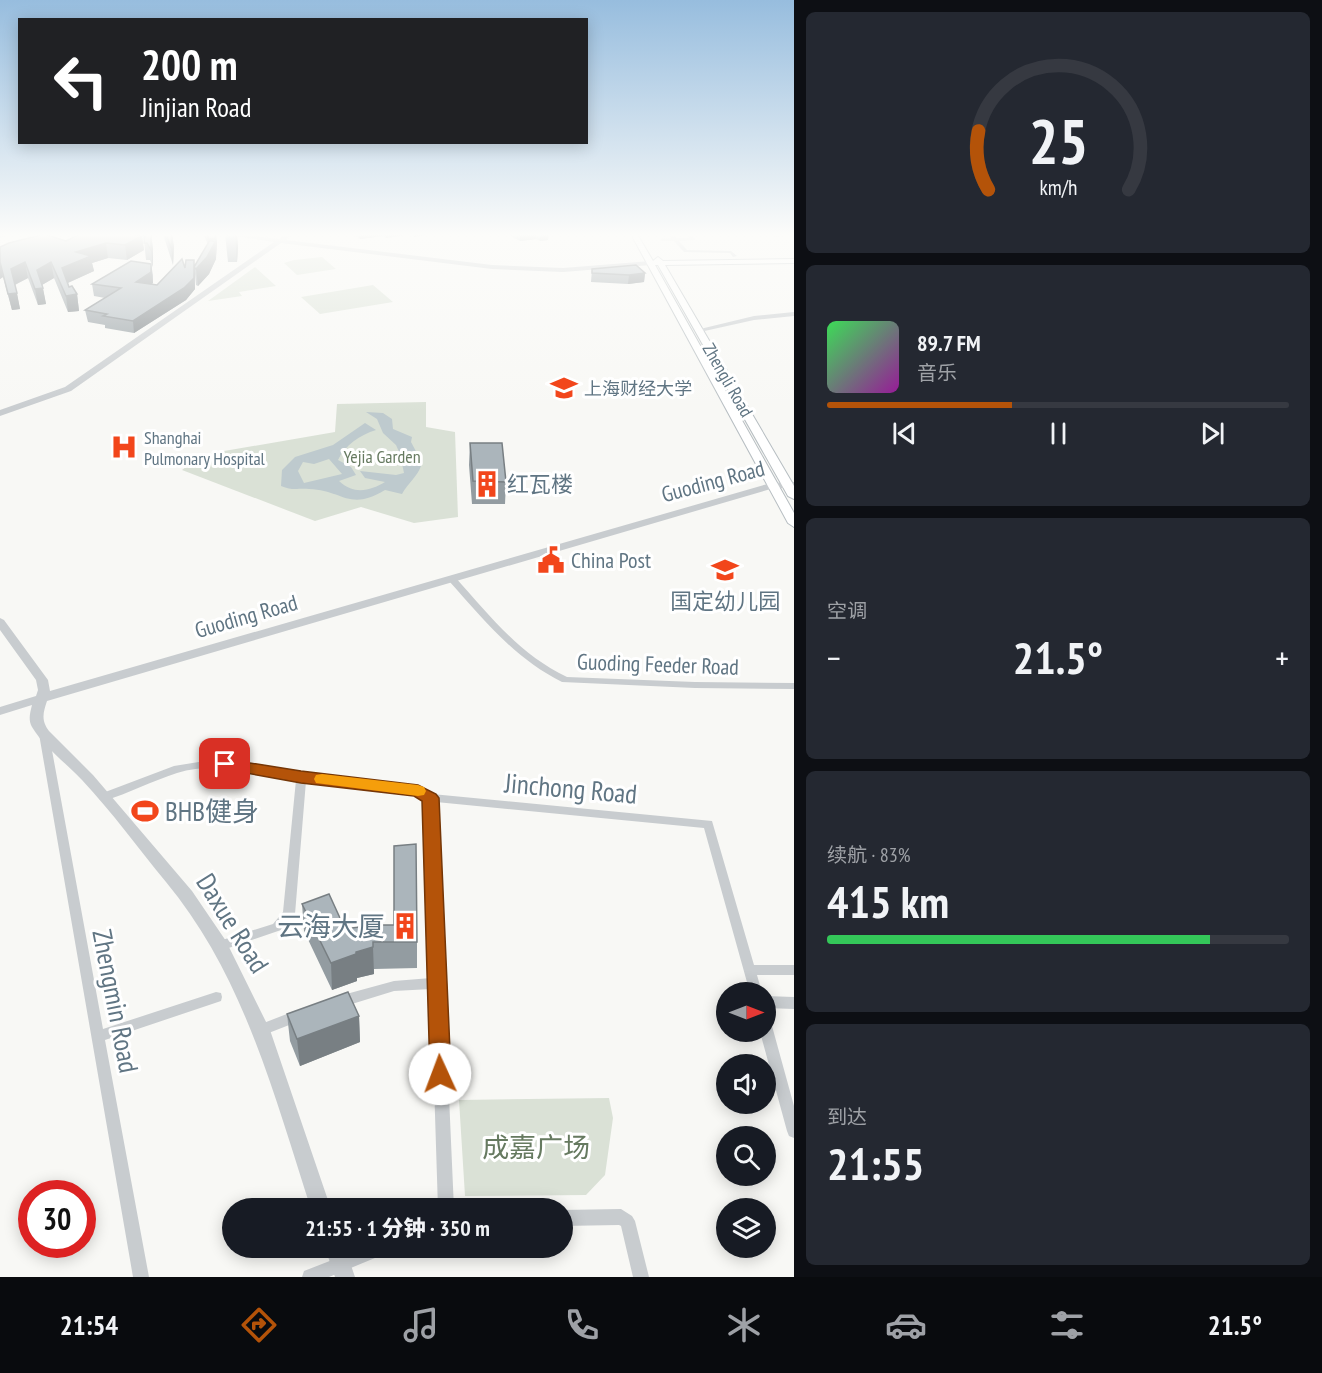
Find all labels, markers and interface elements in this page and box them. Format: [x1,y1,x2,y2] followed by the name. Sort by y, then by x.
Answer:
[141,37,238,92] text: 200 m
[42,42,120,120] icon: left
[141,90,251,124] text: Jinjian Road
[1028,100,1088,181] text: 25
[1039,173,1077,201] text: km/h
[917,329,981,357] text: 89.7 FM
[698,339,758,421] street label: Zhengli Road
[917,360,957,386] text: 音乐
[549,373,579,403] school or university icon: 上海财经大学
[584,377,692,400] place label: 上海财经大学
[888,417,921,450] icon: previous
[1042,417,1075,450] icon: pause
[1196,417,1229,450] icon: next
[144,426,266,470] place label: Shanghai Pulmonary Hospital
[109,432,139,462] hospital icon: Shanghai Pulmonary Hospital
[343,445,421,468] park label: Yejia Garden
[658,454,768,508] street label: Guoding Road
[472,469,502,499] building icon: 红瓦楼
[507,470,573,498] place label: 红瓦楼
[536,545,566,575] public building icon: China Post
[571,546,651,574] place label: China Post
[710,555,740,585] school or university icon: 国定幼儿园
[670,587,780,615] place label: 国定幼儿园
[191,588,301,644] street label: Guoding Road
[827,598,867,624] text: 空调
[1013,628,1103,686] text: 21.5°
[827,636,841,679] text: −
[1275,636,1289,679] text: +
[577,647,739,681] street label: Guoding Feeder Road
[199,738,250,789] pin
[208,747,241,780] icon: arrive
[502,765,639,811] street label: Jinchong Road
[165,794,259,828] place label: BHB健身
[130,796,160,826] sports icon: BHB健身
[827,842,910,868] text: 续航 · 83%
[189,867,277,979] street label: Daxue Road
[827,872,949,930] text: 415 km
[277,909,385,943] place label: 云海大厦
[390,911,420,941] building icon: 云海大厦
[85,926,147,1076] street label: Zhengmin Road
[716,982,776,1042] north arrow
[716,982,776,1258] map controls
[408,1042,472,1106] position arrow
[716,1054,776,1114] button: sound
[827,1104,867,1130] text: 到达
[716,1126,776,1186] button: search
[482,1130,590,1164] park label: 成嘉广场
[827,1134,924,1192] text: 21:55
[18,1180,96,1258] speed limit sign: 30
[716,1198,776,1258] button: layers
[305,1214,490,1242] text: 21:55 · 1 分钟 · 350 m
[238,1304,280,1346] icon: directions
[400,1304,442,1346] icon: music
[561,1304,603,1346] icon: phone
[723,1304,765,1346] icon: climate
[885,1304,927,1346] icon: car
[1046,1304,1088,1346] icon: filters
[60,1308,118,1342] text: 21:54
[1208,1308,1262,1342] text: 21.5°

